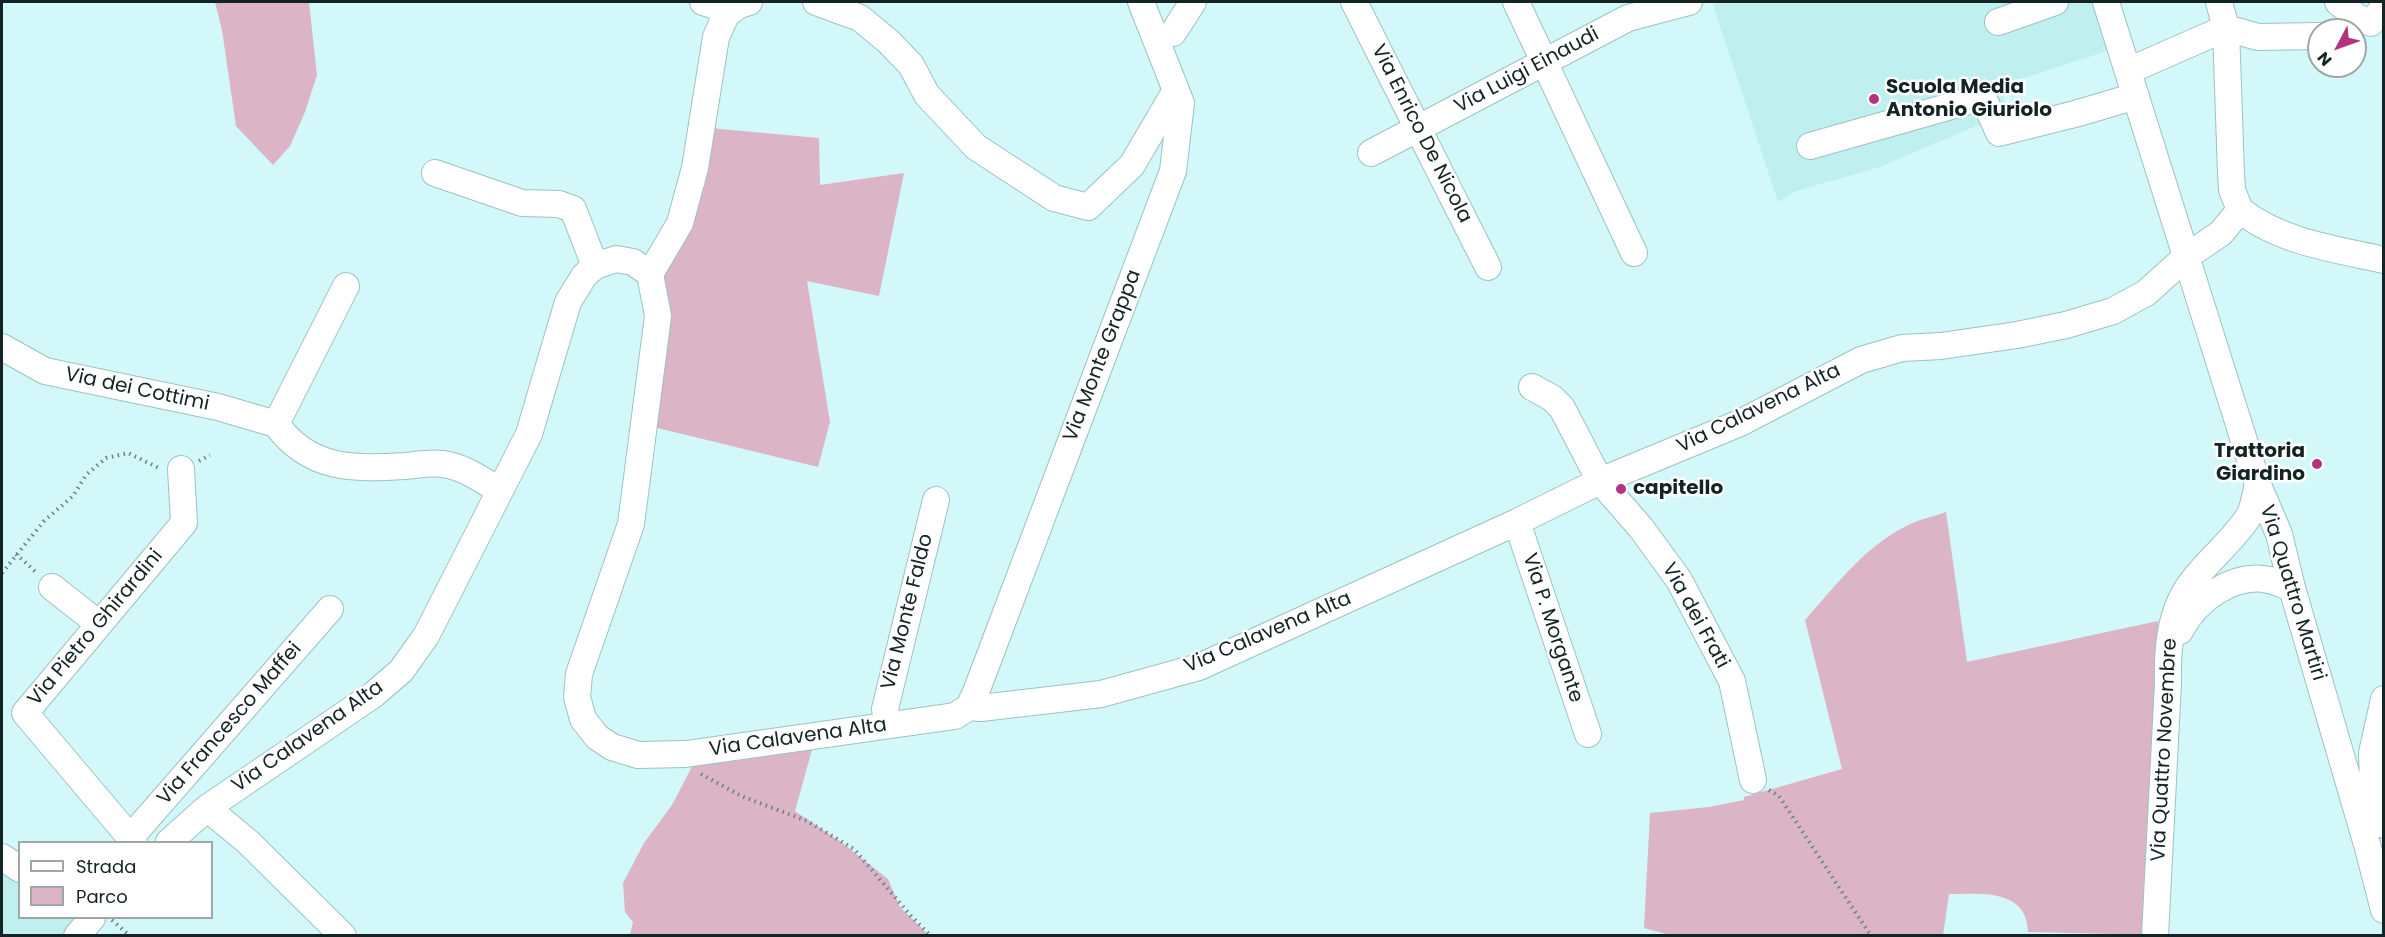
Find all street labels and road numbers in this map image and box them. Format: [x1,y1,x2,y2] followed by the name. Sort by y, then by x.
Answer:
[1451,23,1603,119] street label: Via Luigi Einaudi
[1366,41,1476,227] street label: Via Enrico De Nicola
[1059,267,1147,445] street label: Via Monte Grappa
[1673,359,1845,459] street label: Via Calavena Alta
[63,363,211,417] street label: Via dei Cottimi
[2254,502,2330,684] street label: Via Quattro Martiri
[877,531,939,693] street label: Via Monte Faldo
[24,545,168,711] street label: Via Pietro Ghirardini
[1517,550,1587,706] street label: Via P. Morgante
[1656,559,1734,673] street label: Via dei Frati
[1181,587,1355,679] street label: Via Calavena Alta
[153,638,307,810] street label: Via Francesco Maffei
[2147,638,2183,862] street label: Via Quattro Novembre
[228,676,388,798] street label: Via Calavena Alta
[708,714,888,762] street label: Via Calavena Alta

